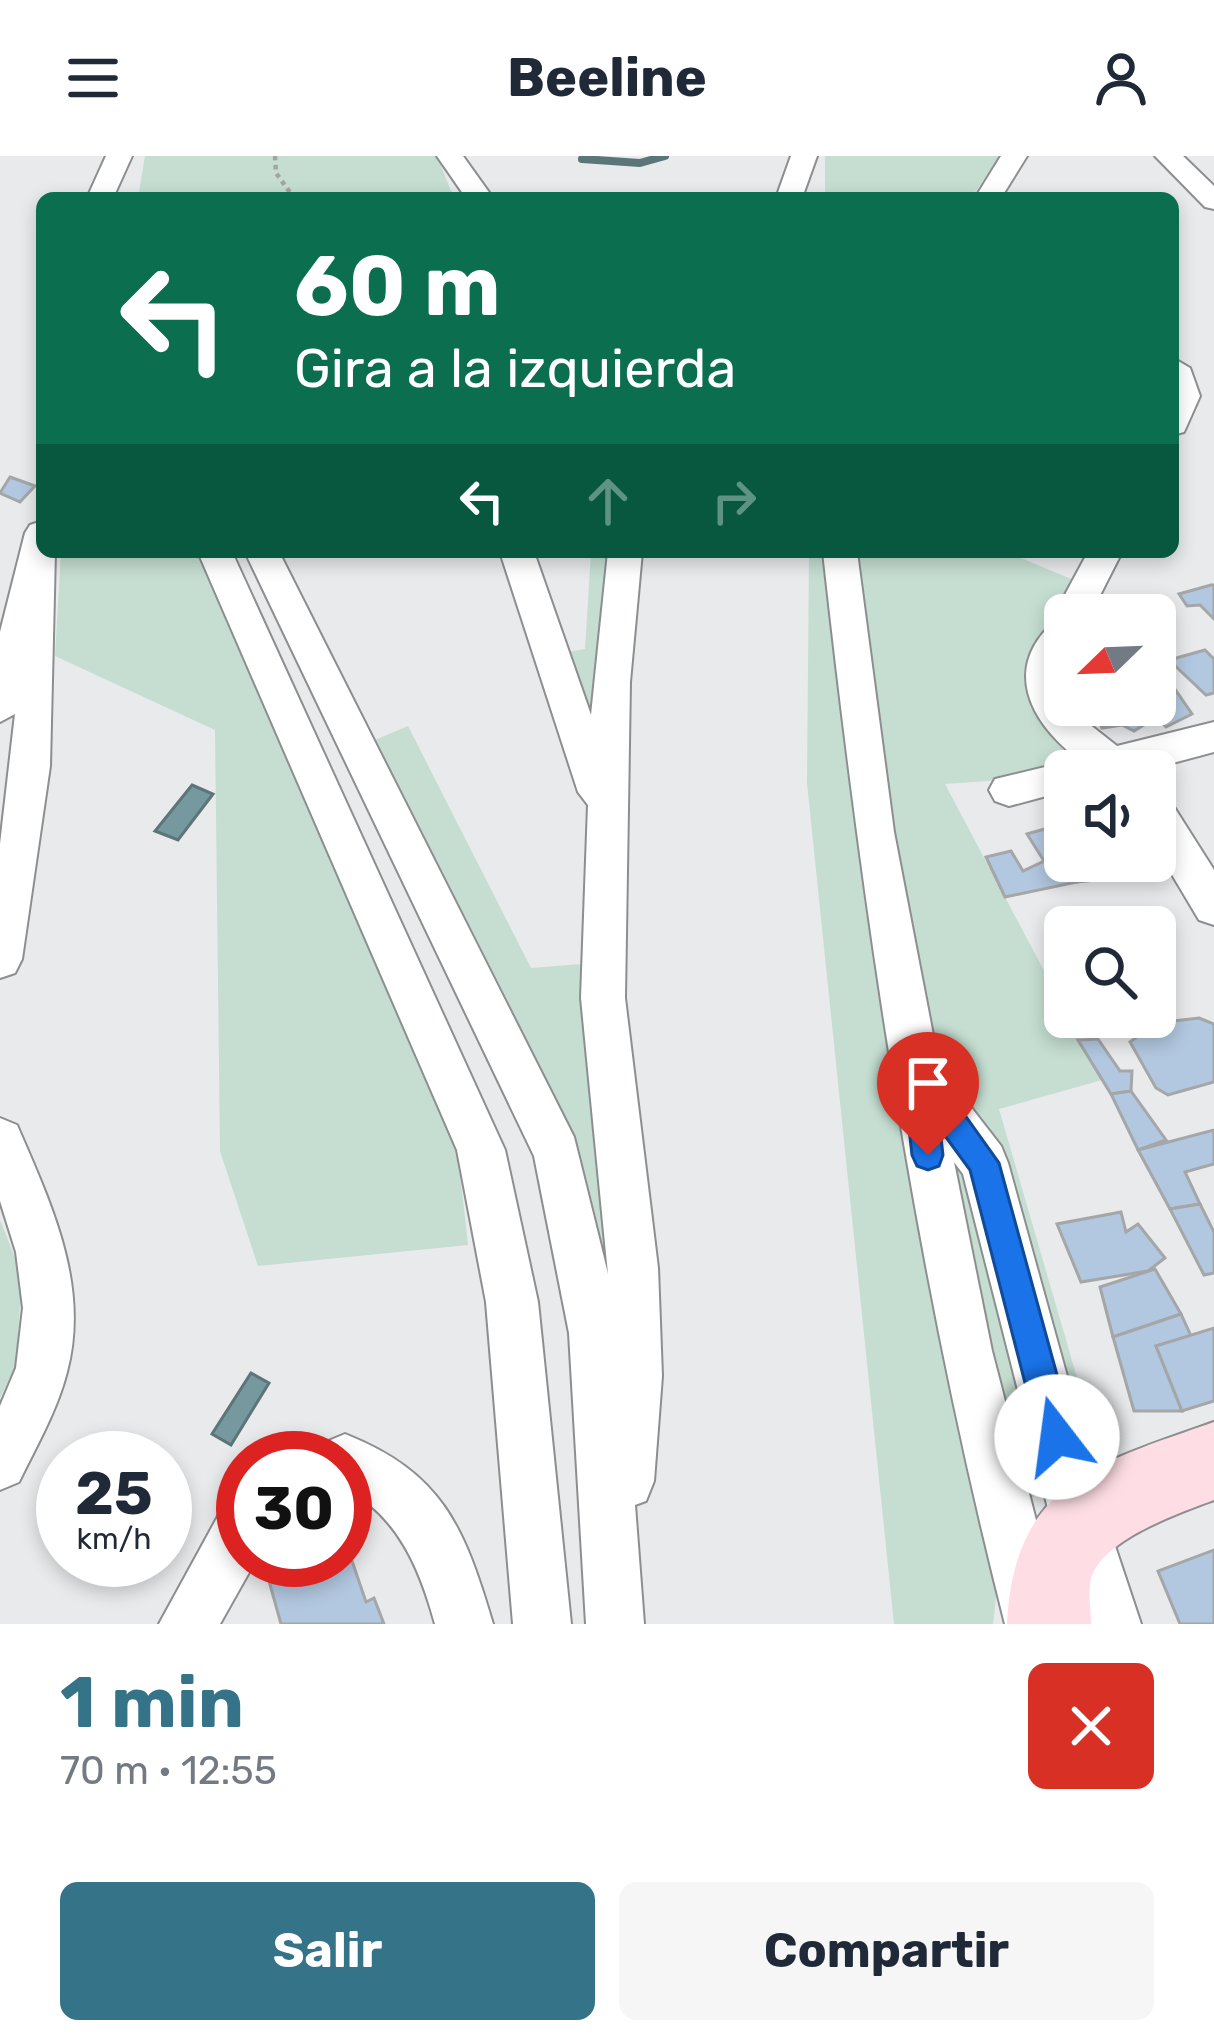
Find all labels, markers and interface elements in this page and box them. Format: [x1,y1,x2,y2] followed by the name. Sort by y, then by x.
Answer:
[60,45,126,111] icon: menu
[1088,45,1154,111] icon: person
[507,46,707,110] text: Beeline
[294,236,501,336] text: 60 m
[96,240,252,396] icon: left
[294,337,736,401] text: Gira a la izquierda
[449,468,515,534] icon: left
[575,468,641,534] icon: ahead
[701,468,767,534] icon: right
[1044,594,1176,726] north arrow
[1044,594,1176,1038] map controls
[1044,750,1176,882] button: sound
[1044,906,1176,1038] button: search
[877,1032,979,1155] pin
[895,1050,961,1116] icon: arrive
[994,1374,1120,1500] position arrow
[216,1431,372,1587] speed limit sign: 30
[75,1458,153,1529] text: 25
[77,1521,151,1557] text: km/h
[60,1660,244,1745] text: 1 min
[1028,1663,1154,1789] button: close
[60,1748,277,1794] text: 70 m · 12:55
[60,1882,595,2020] button: Salir
[619,1882,1154,2020] button: Compartir

